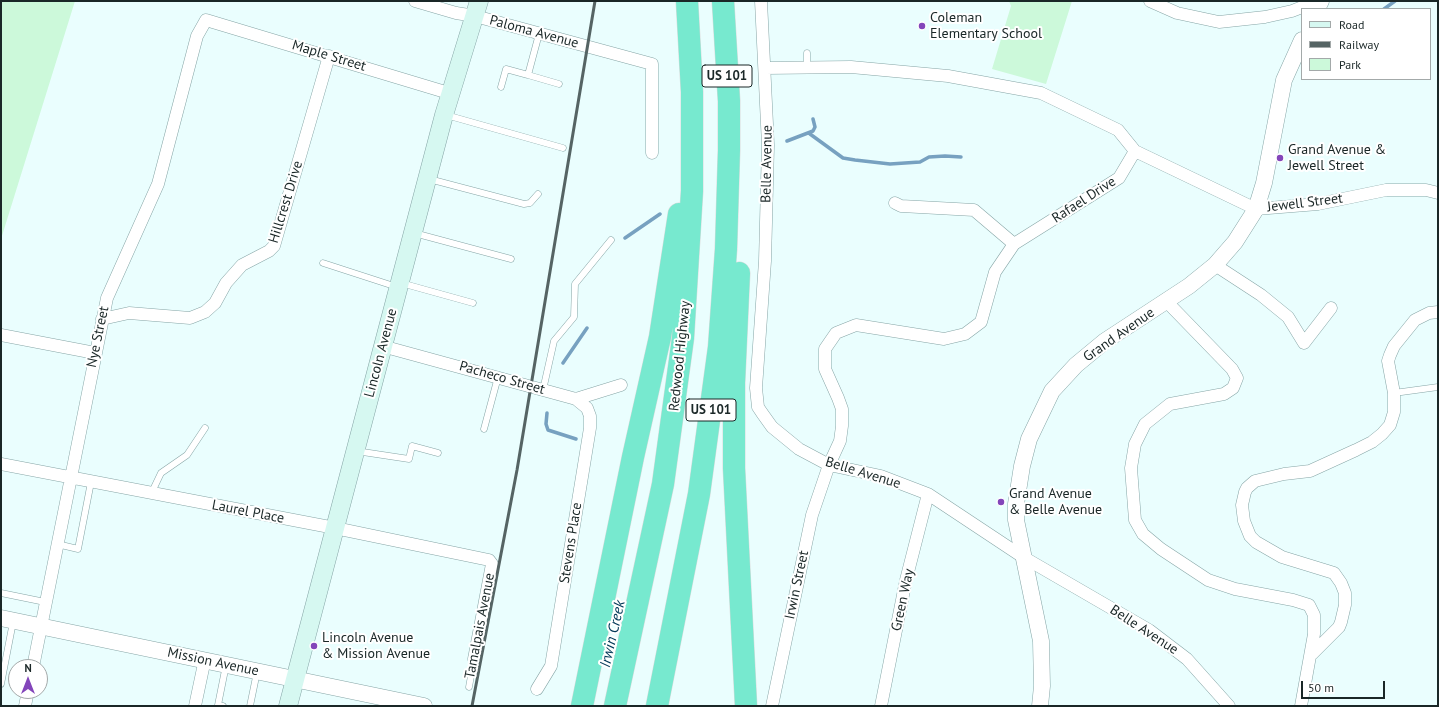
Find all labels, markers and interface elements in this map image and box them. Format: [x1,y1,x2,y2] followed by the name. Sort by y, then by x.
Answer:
[1301,8,1431,80] legend
[930,10,1042,42] place label: Coleman Elementary School
[488,12,580,52] street label: Paloma Avenue
[1339,17,1364,32] text: Road
[917,21,927,31] marker: Coleman Elementary School
[290,37,368,75] street label: Maple Street
[1339,37,1379,52] text: Railway
[1339,57,1361,72] text: Park
[702,65,752,87] road number: US 101
[758,125,776,203] street label: Belle Avenue
[1288,142,1386,174] place label: Grand Avenue & Jewell Street
[1275,153,1285,163] marker: Grand Avenue & Jewell Street
[266,159,306,245] street label: Hillcrest Drive
[1049,173,1119,227] street label: Rafael Drive
[1266,190,1344,216] street label: Jewell Street
[666,300,694,412] street label: Redwood Highway
[1080,304,1158,366] street label: Grand Avenue
[83,305,113,369] street label: Nye Street
[361,307,401,399] street label: Lincoln Avenue
[457,358,547,398] street label: Pacheco Street
[686,399,736,421] road number: US 101
[823,454,903,492] street label: Belle Avenue
[1009,486,1102,518] place label: Grand Avenue & Belle Avenue
[211,497,285,527] street label: Laurel Place
[996,497,1006,507] marker: Grand Avenue & Belle Avenue
[556,501,586,585] street label: Stevens Place
[782,549,812,621] street label: Irwin Street
[888,567,918,633] street label: Green Way
[462,572,498,680] street label: Tamalpais Avenue
[597,599,629,669] water label: Irwin Creek
[1107,602,1181,658] street label: Belle Avenue
[322,630,430,662] place label: Lincoln Avenue & Mission Avenue
[309,641,319,651] marker: Lincoln Avenue & Mission Avenue
[166,644,260,680] street label: Mission Avenue
[8,659,48,699] north arrow
[24,661,32,675] text: N
[1303,673,1387,699] scale bar
[1308,680,1334,695] text: 50 m

